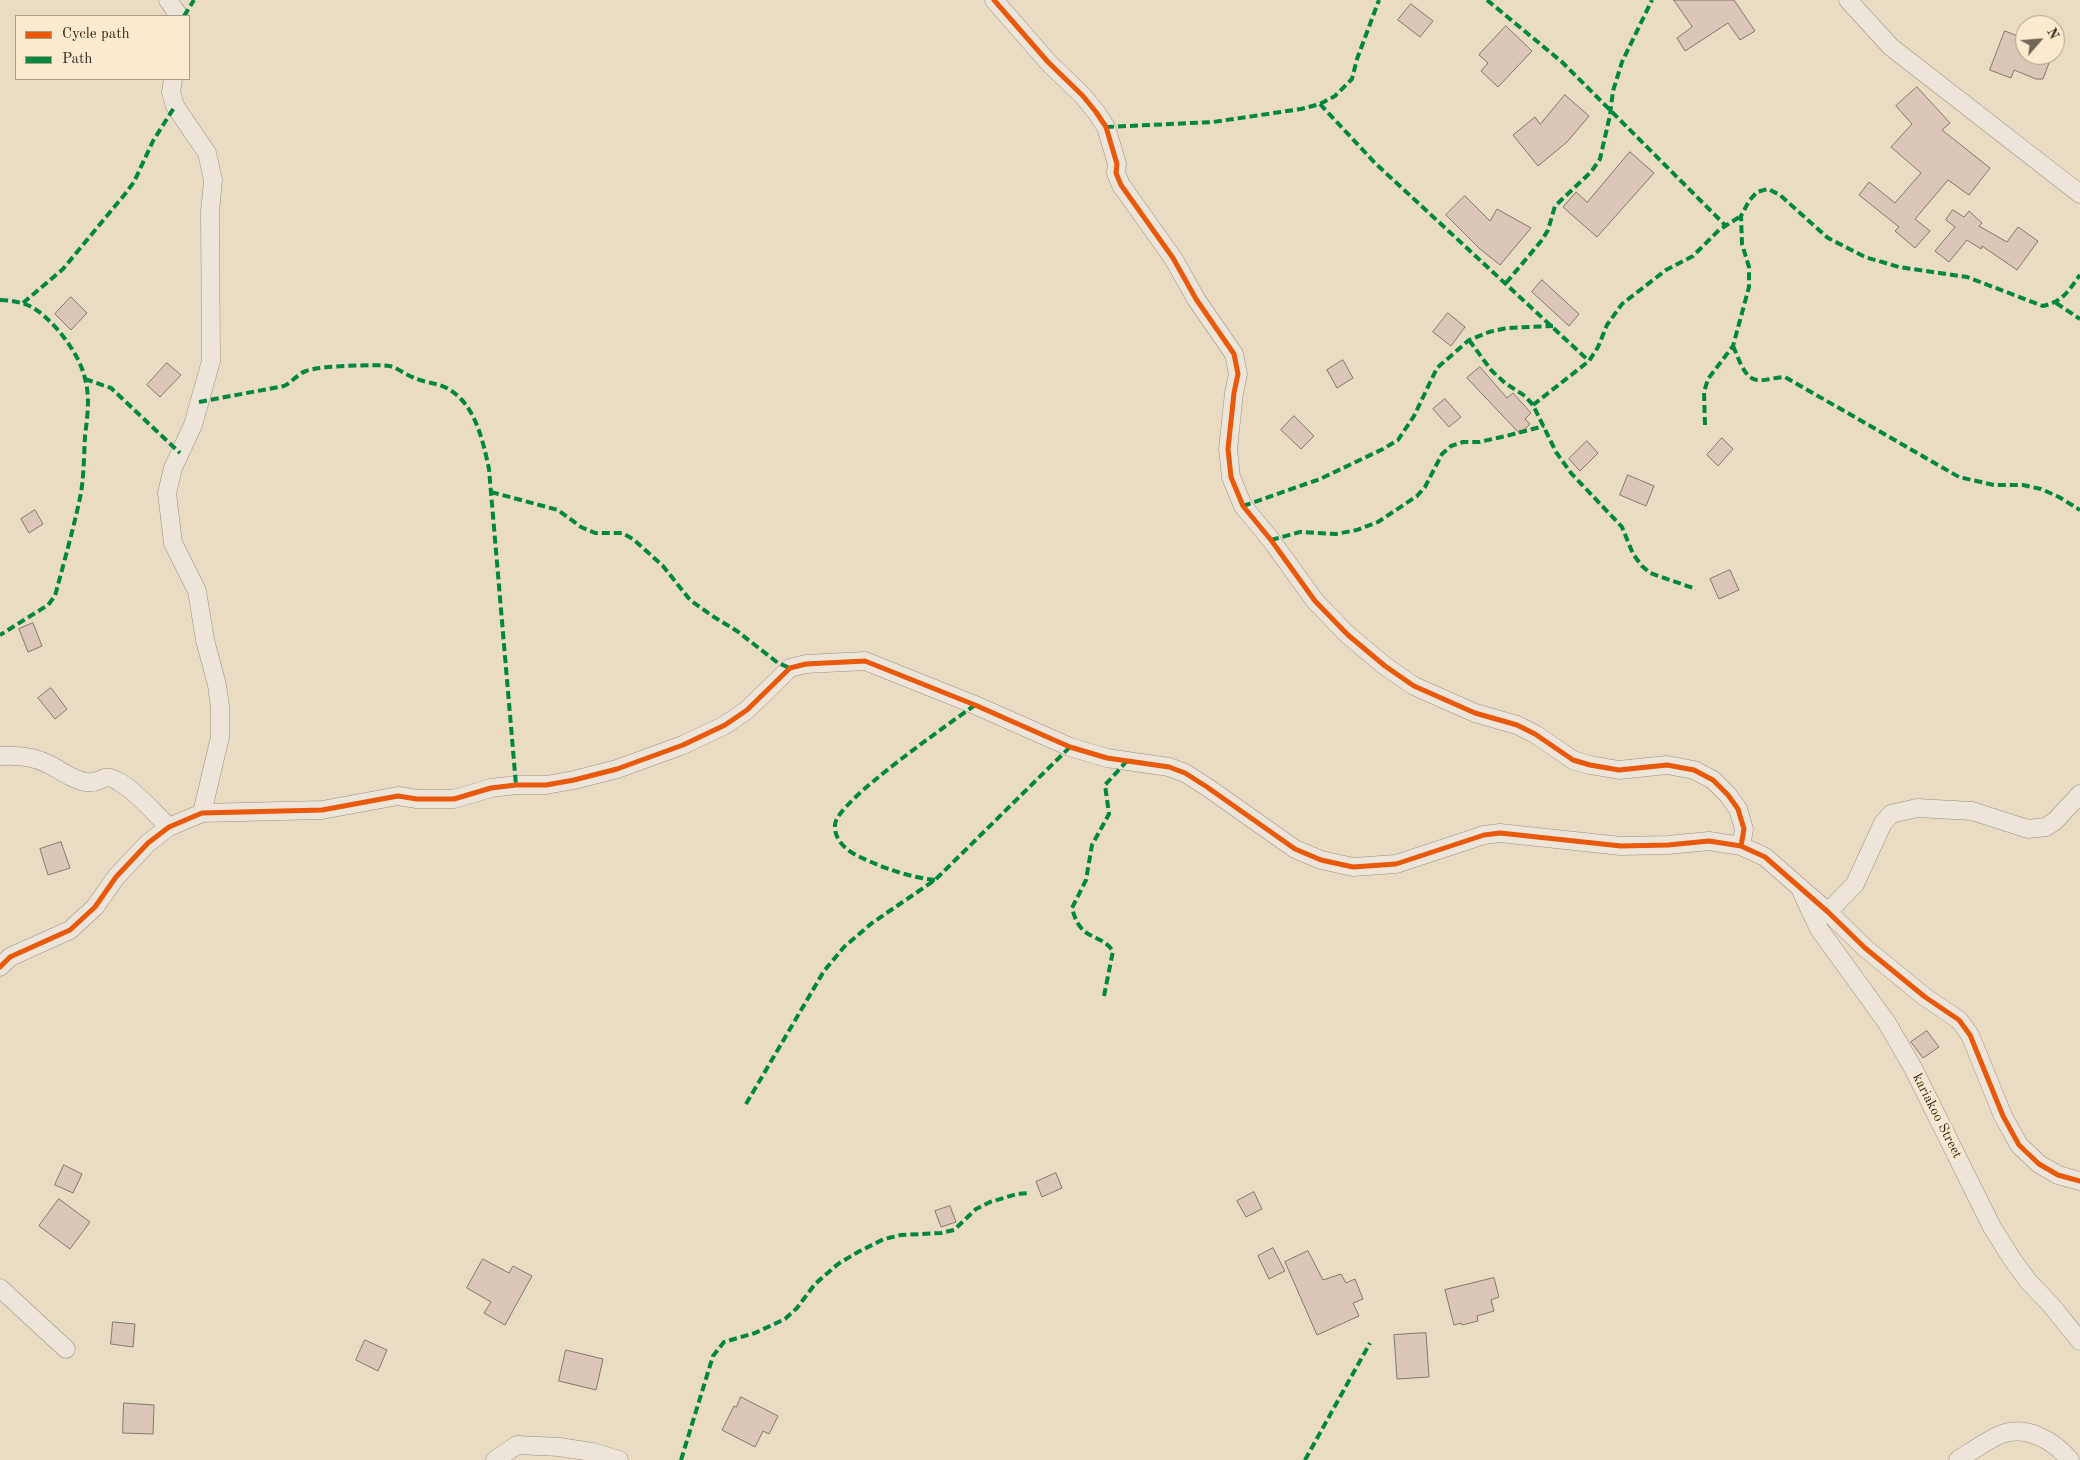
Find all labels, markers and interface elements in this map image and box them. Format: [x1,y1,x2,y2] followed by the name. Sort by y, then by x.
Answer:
[15,15,190,80] legend
[2015,15,2065,65] north arrow
[2044,26,2061,42] text: N
[62,27,130,42] text: Cycle path
[62,52,92,67] text: Path
[1908,1071,1966,1161] street label: kariakoo Street

